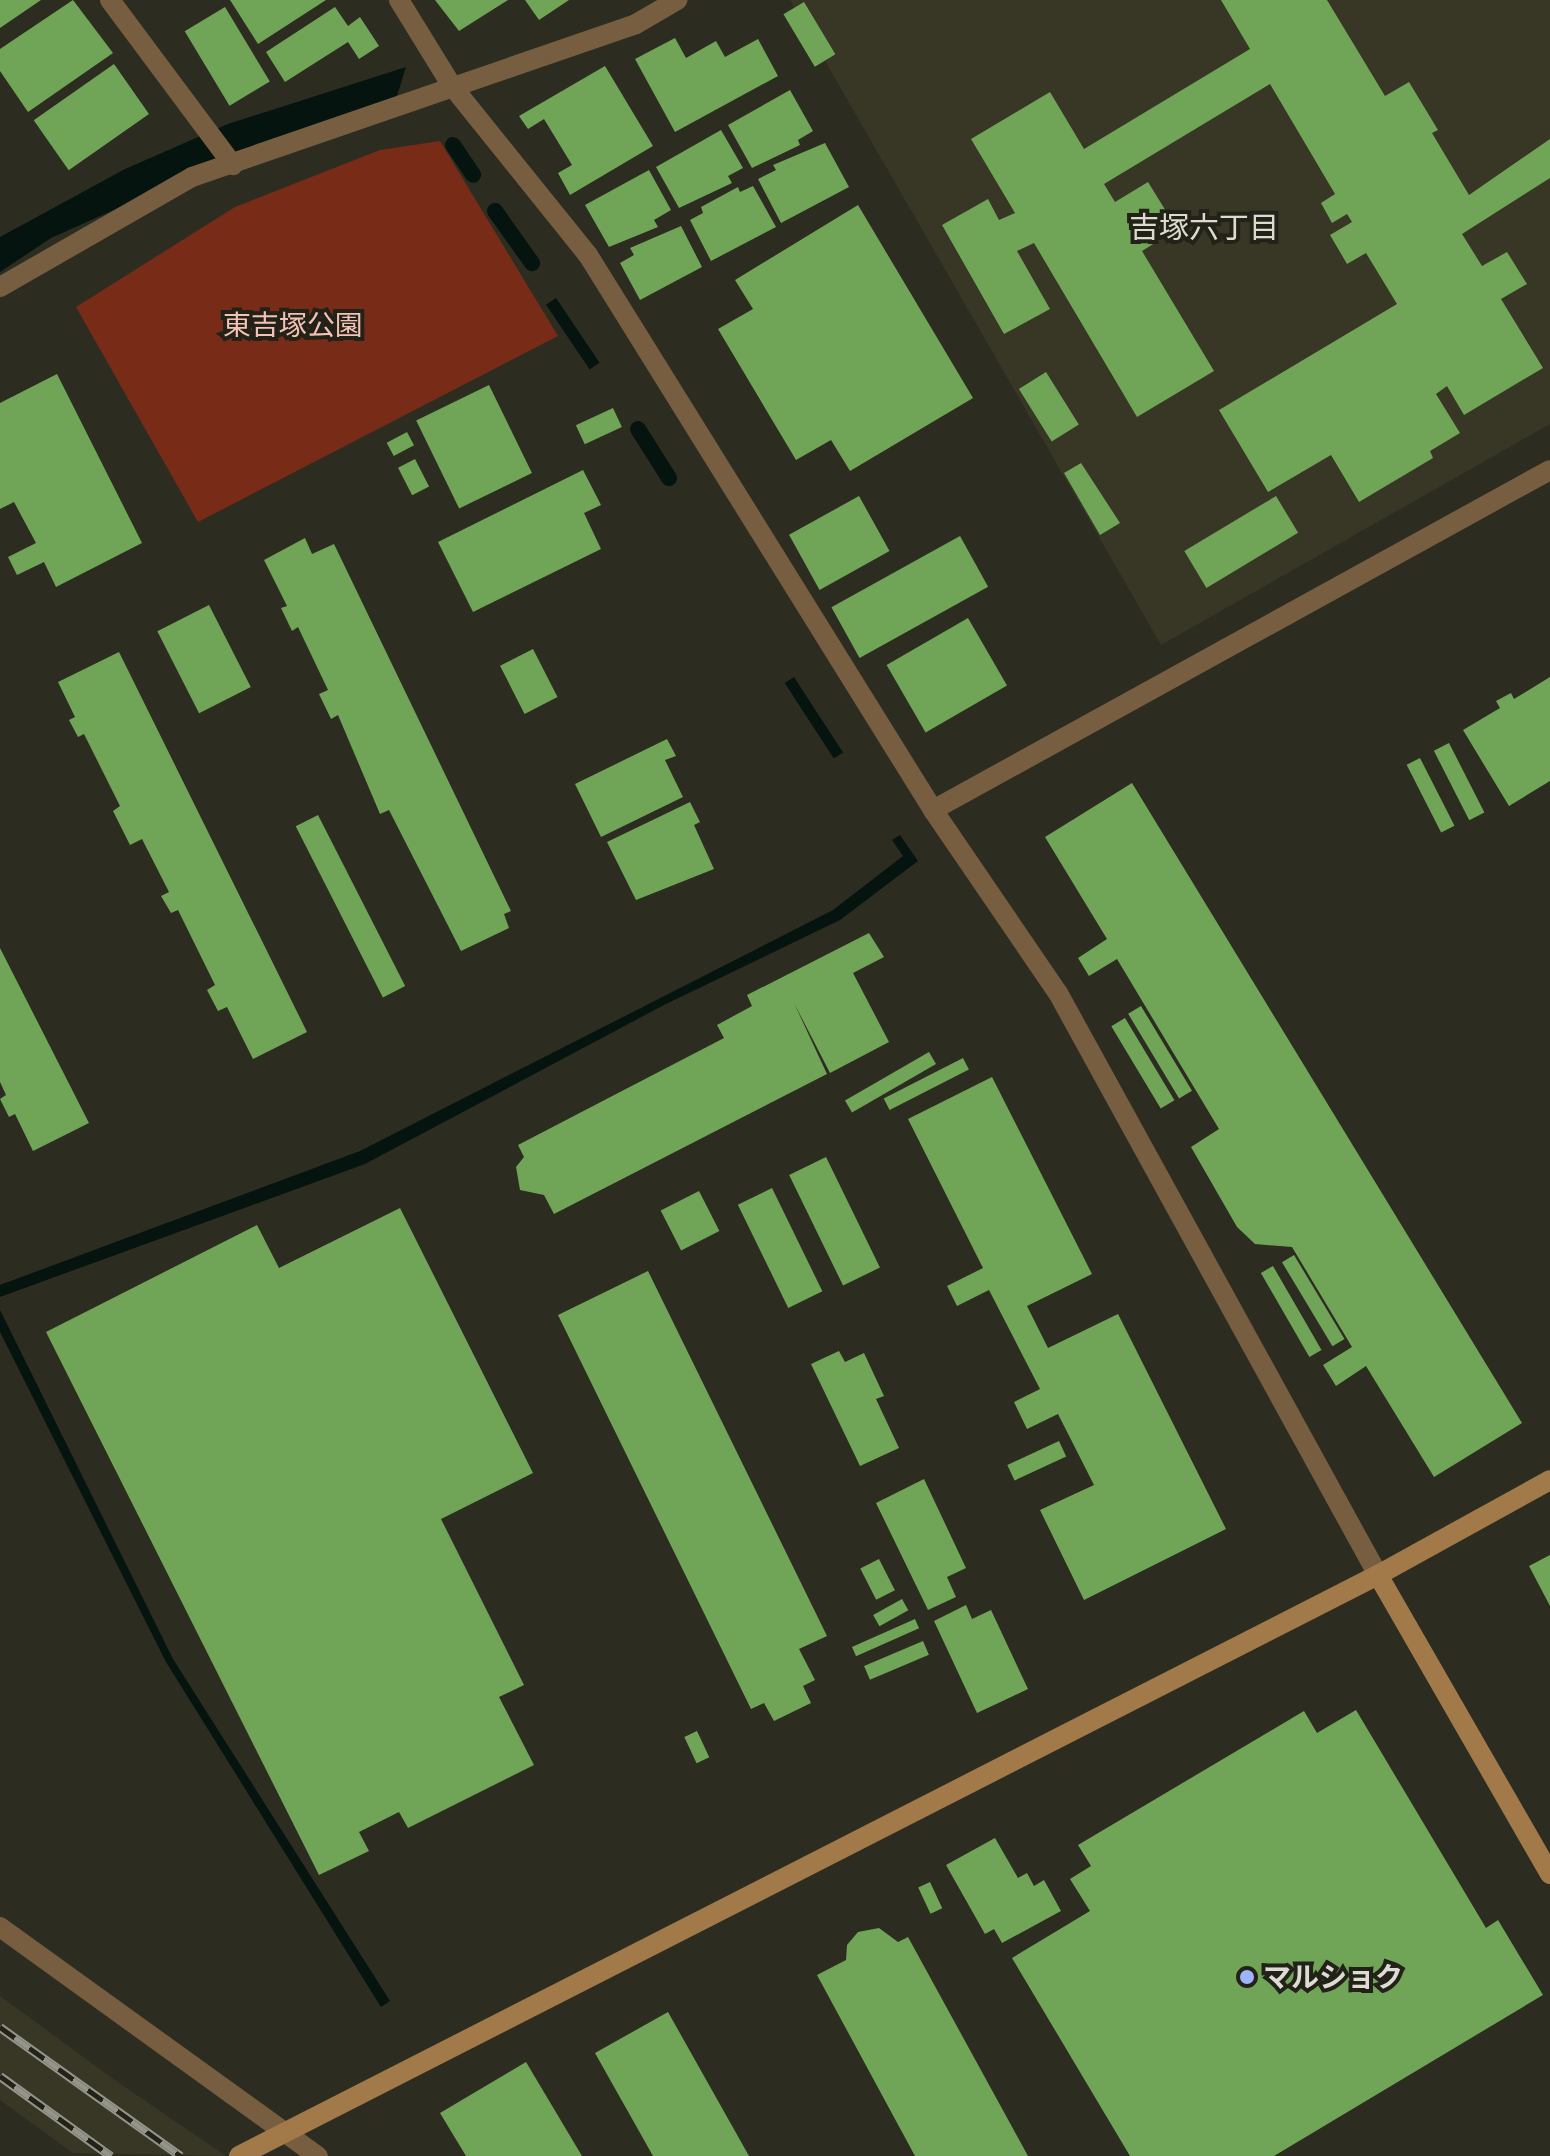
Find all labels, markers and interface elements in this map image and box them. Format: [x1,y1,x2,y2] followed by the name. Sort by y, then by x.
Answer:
[1129,209,1279,245] district label: 吉塚六丁目
[223,308,363,342] park label: 東吉塚公園
[1263,1960,1403,1994] place label: マルショク
[1238,1968,1256,1986] marker: マルショク

